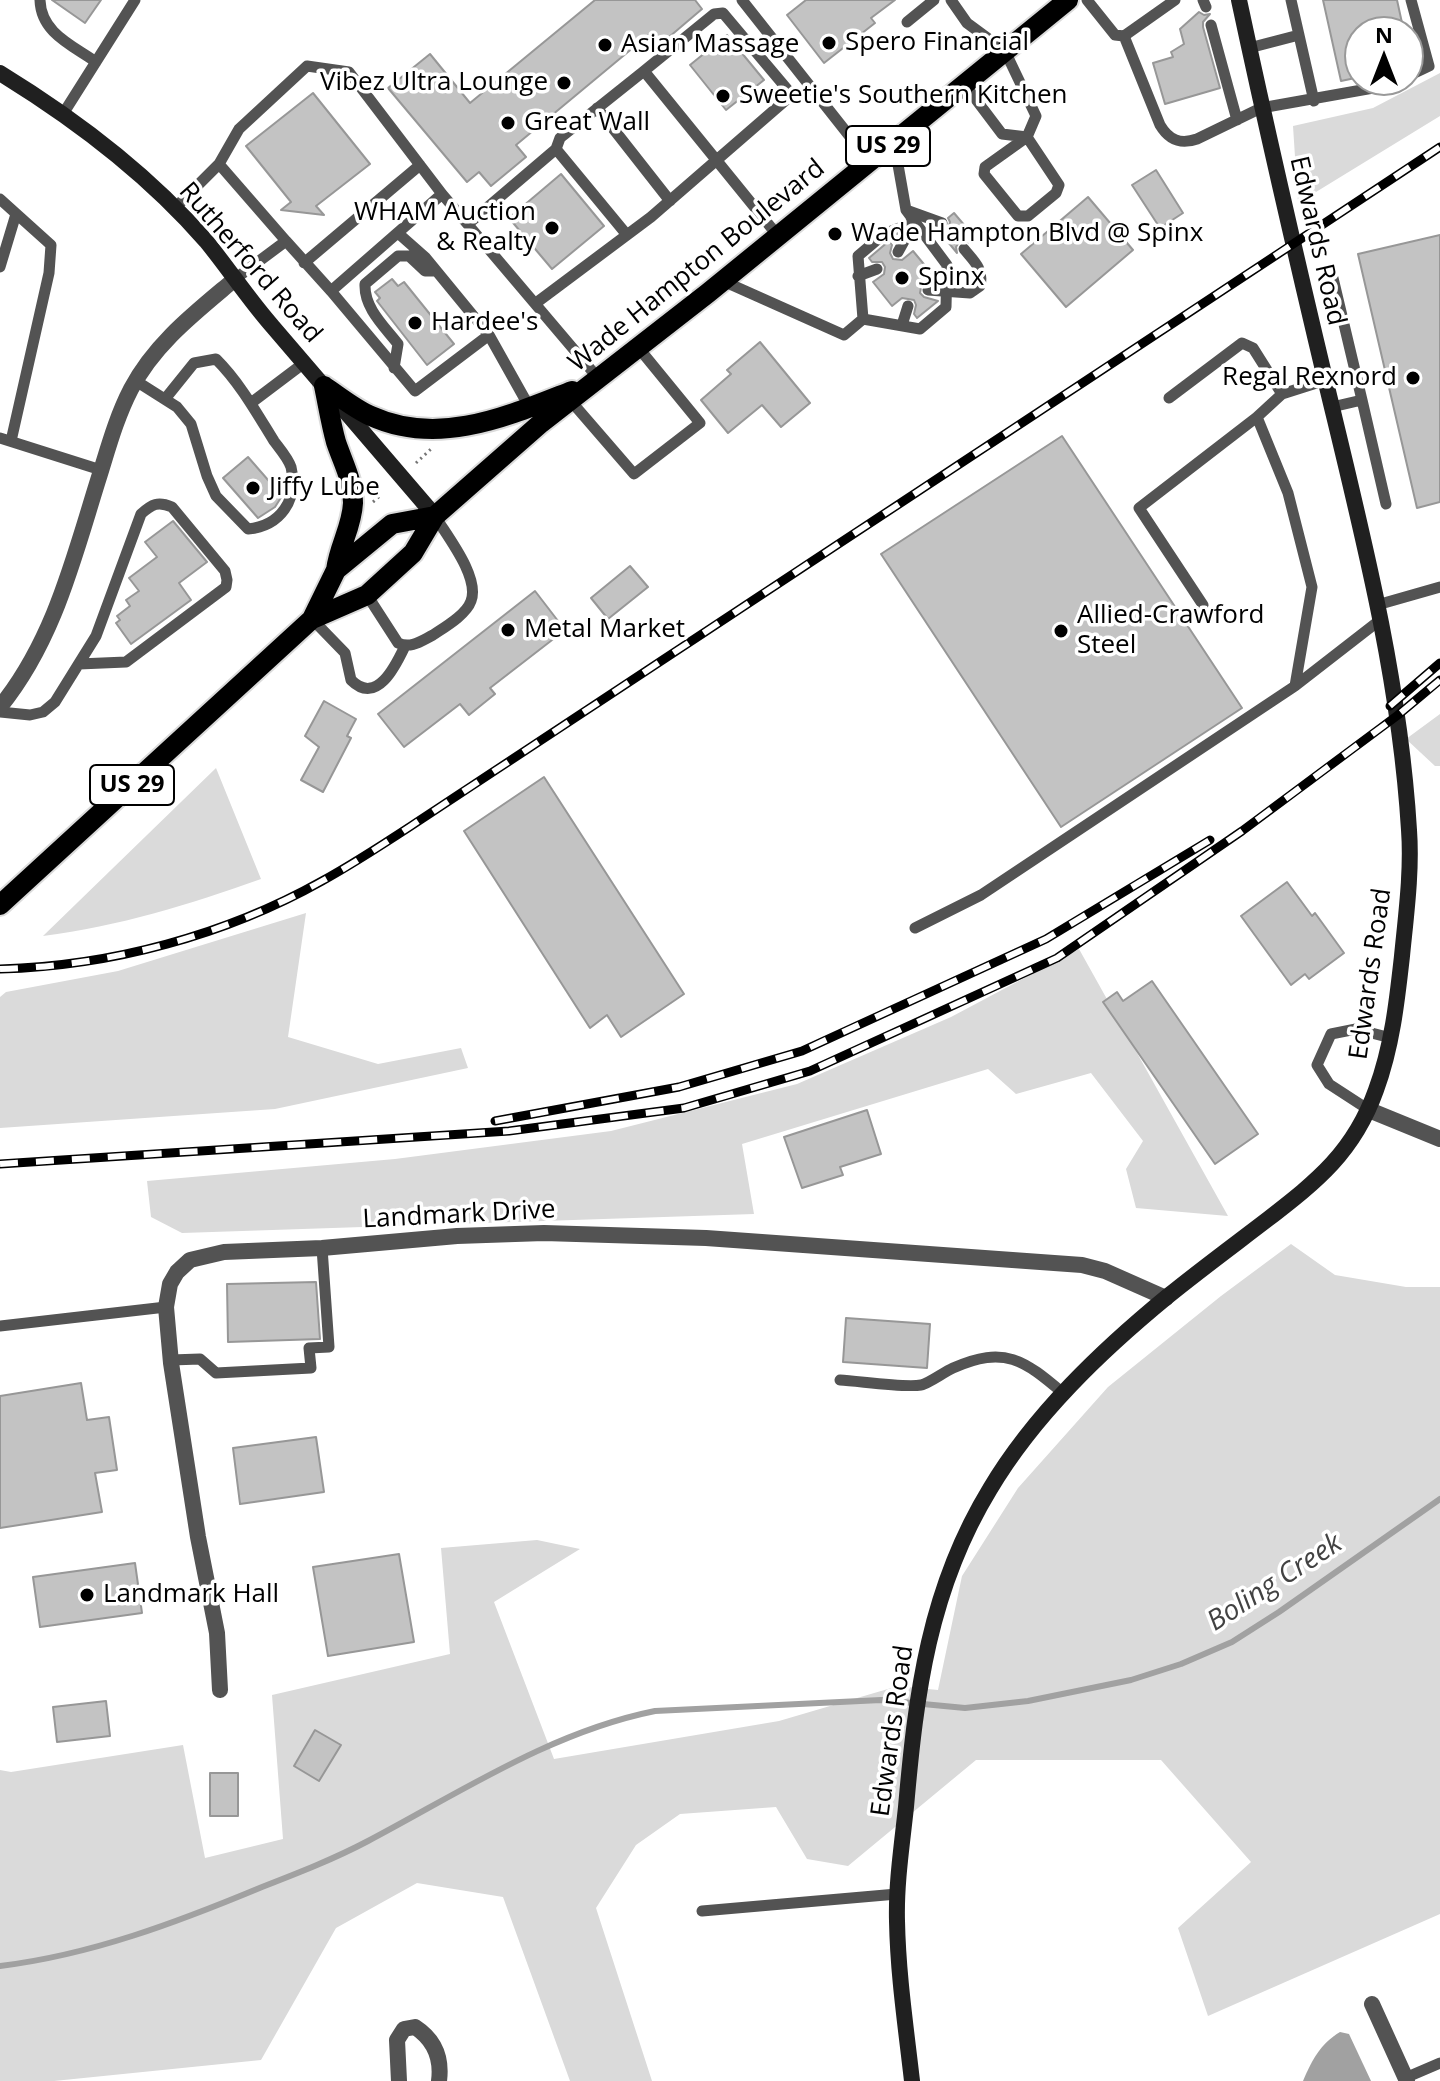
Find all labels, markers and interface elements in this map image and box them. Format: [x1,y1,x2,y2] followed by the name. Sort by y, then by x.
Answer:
[1344,16,1424,96] north arrow
[1375,19,1393,49] text: N
[845,27,1029,59] place label: Spero Financial
[621,29,799,61] place label: Asian Massage
[820,34,838,52] marker: Spero Financial
[596,36,614,54] marker: Asian Massage
[320,67,548,99] place label: Vibez Ultra Lounge
[555,74,573,92] marker: Vibez Ultra Lounge
[739,80,1068,112] place label: Sweetie's Southern Kitchen
[714,87,732,105] marker: Sweetie's Southern Kitchen
[524,107,650,139] place label: Great Wall
[499,114,517,132] marker: Great Wall
[846,126,930,166] road number: US 29
[563,153,831,379] street label: Wade Hampton Boulevard
[1282,153,1352,329] street label: Edwards Road
[172,176,328,350] street label: Rutherford Road
[354,197,536,258] place label: WHAM Auction & Realty
[851,218,1203,250] place label: Wade Hampton Blvd @ Spinx
[543,219,561,237] marker: WHAM Auction & Realty
[826,225,844,243] marker: Wade Hampton Blvd @ Spinx
[918,262,984,294] place label: Spinx
[893,269,911,287] marker: Spinx
[431,307,538,339] place label: Hardee's
[406,314,424,332] marker: Hardee's
[1222,362,1397,394] place label: Regal Rexnord
[1404,369,1422,387] marker: Regal Rexnord
[269,472,380,504] place label: Jiffy Lube
[244,479,262,497] marker: Jiffy Lube
[1077,600,1265,662] place label: Allied-Crawford Steel
[524,614,685,646] place label: Metal Market
[499,621,517,639] marker: Metal Market
[1052,622,1070,640] marker: Allied-Crawford Steel
[90,765,174,805] road number: US 29
[1344,886,1398,1062] street label: Edwards Road
[362,1194,556,1236] street label: Landmark Drive
[1201,1527,1349,1639] water label: Boling Creek
[103,1579,279,1611] place label: Landmark Hall
[78,1586,96,1604] marker: Landmark Hall
[866,1643,920,1819] street label: Edwards Road

